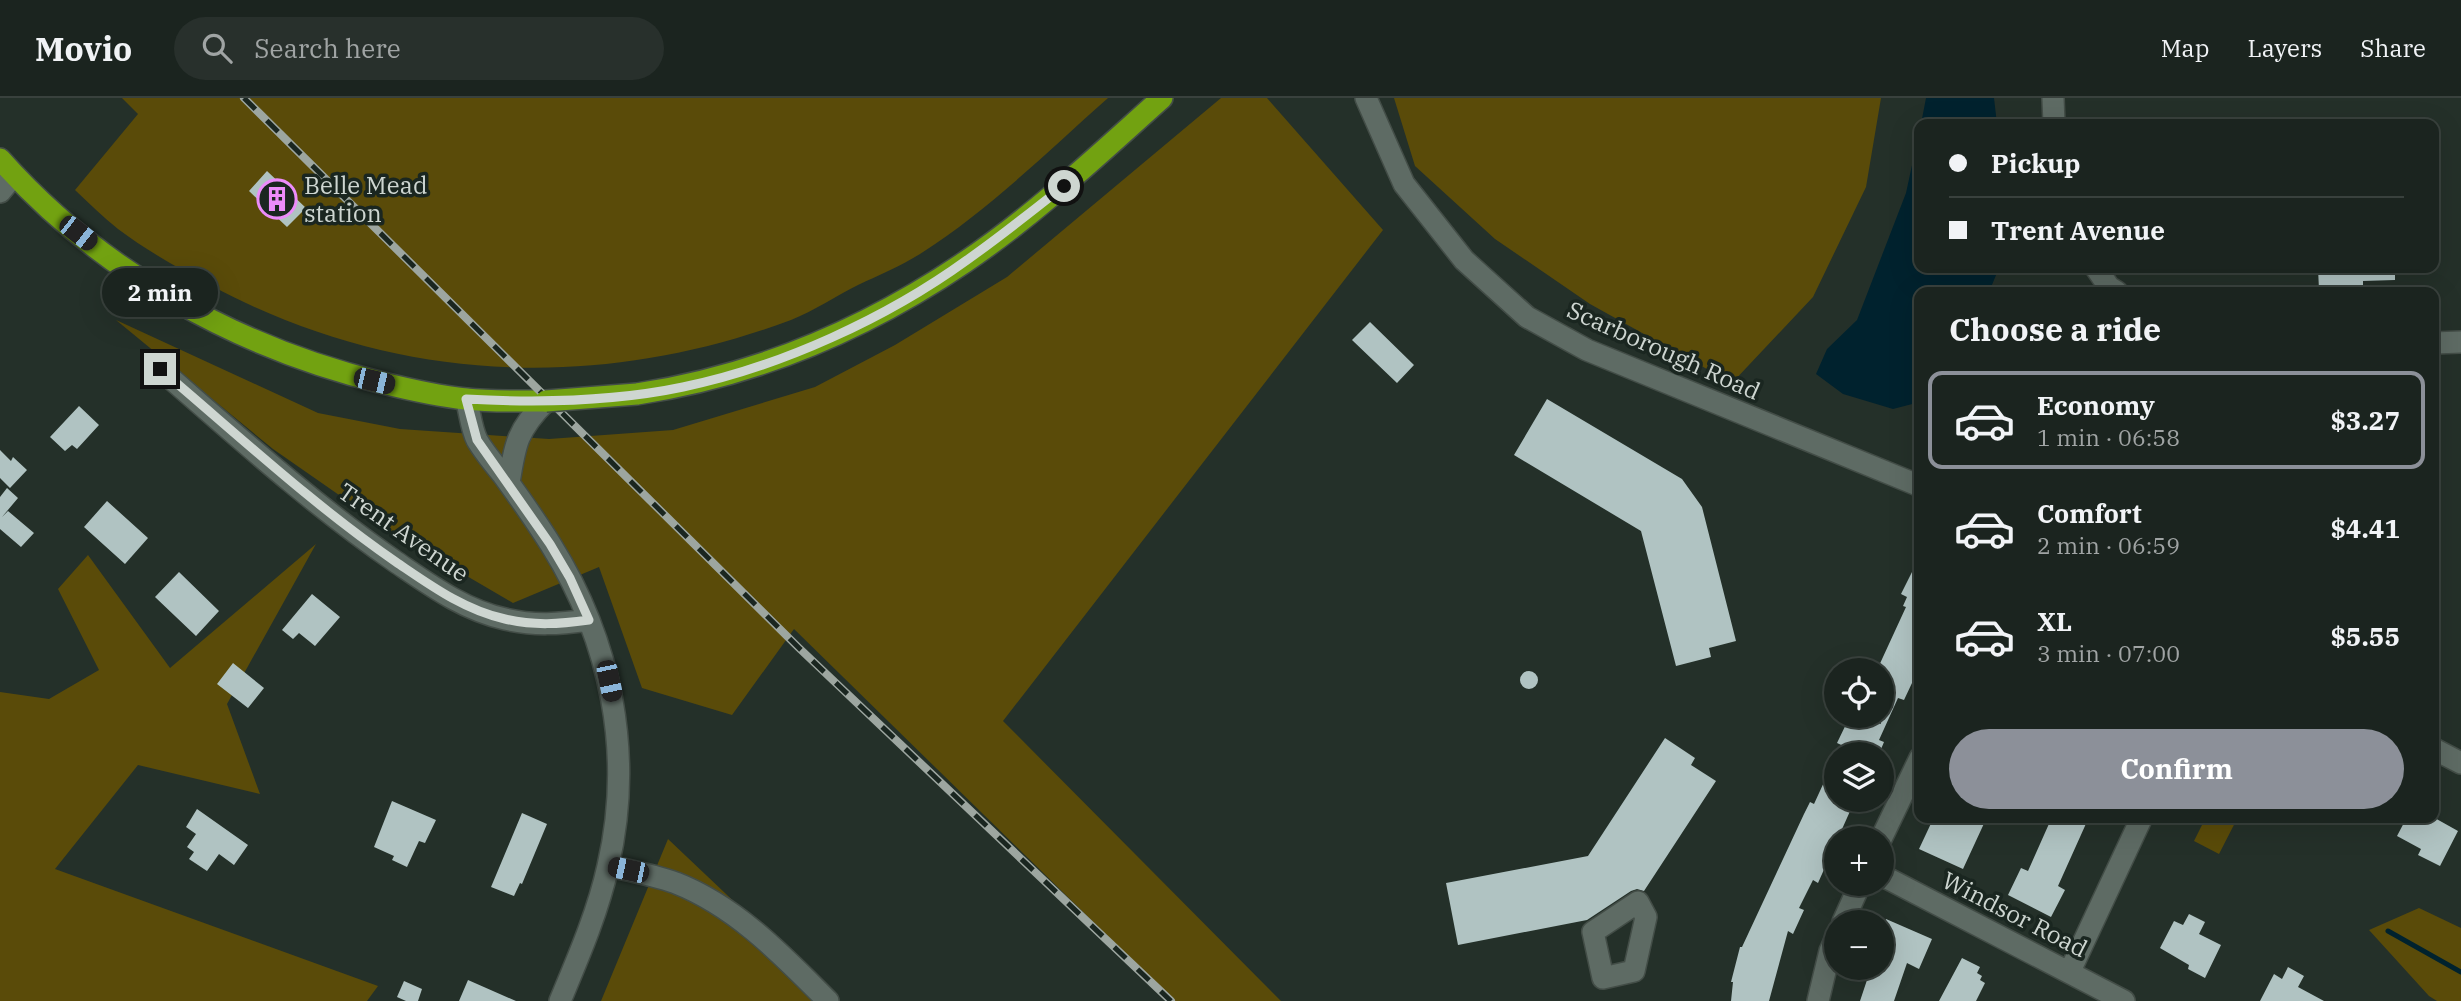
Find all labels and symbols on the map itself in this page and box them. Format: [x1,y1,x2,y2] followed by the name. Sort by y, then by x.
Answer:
[304,169,428,229] place label: Belle Mead station
[1048,170,1080,202] route start
[256,178,298,220] building icon: Belle Mead station
[55,212,102,254] car
[102,268,218,316] callout: 2 min
[1562,293,1766,407] street label: Scarborough Road
[144,353,176,385] route end
[352,366,397,396] car
[332,475,476,589] street label: Trent Avenue
[595,658,624,704] car
[606,855,651,885] car
[1937,864,2093,964] street label: Windsor Road

